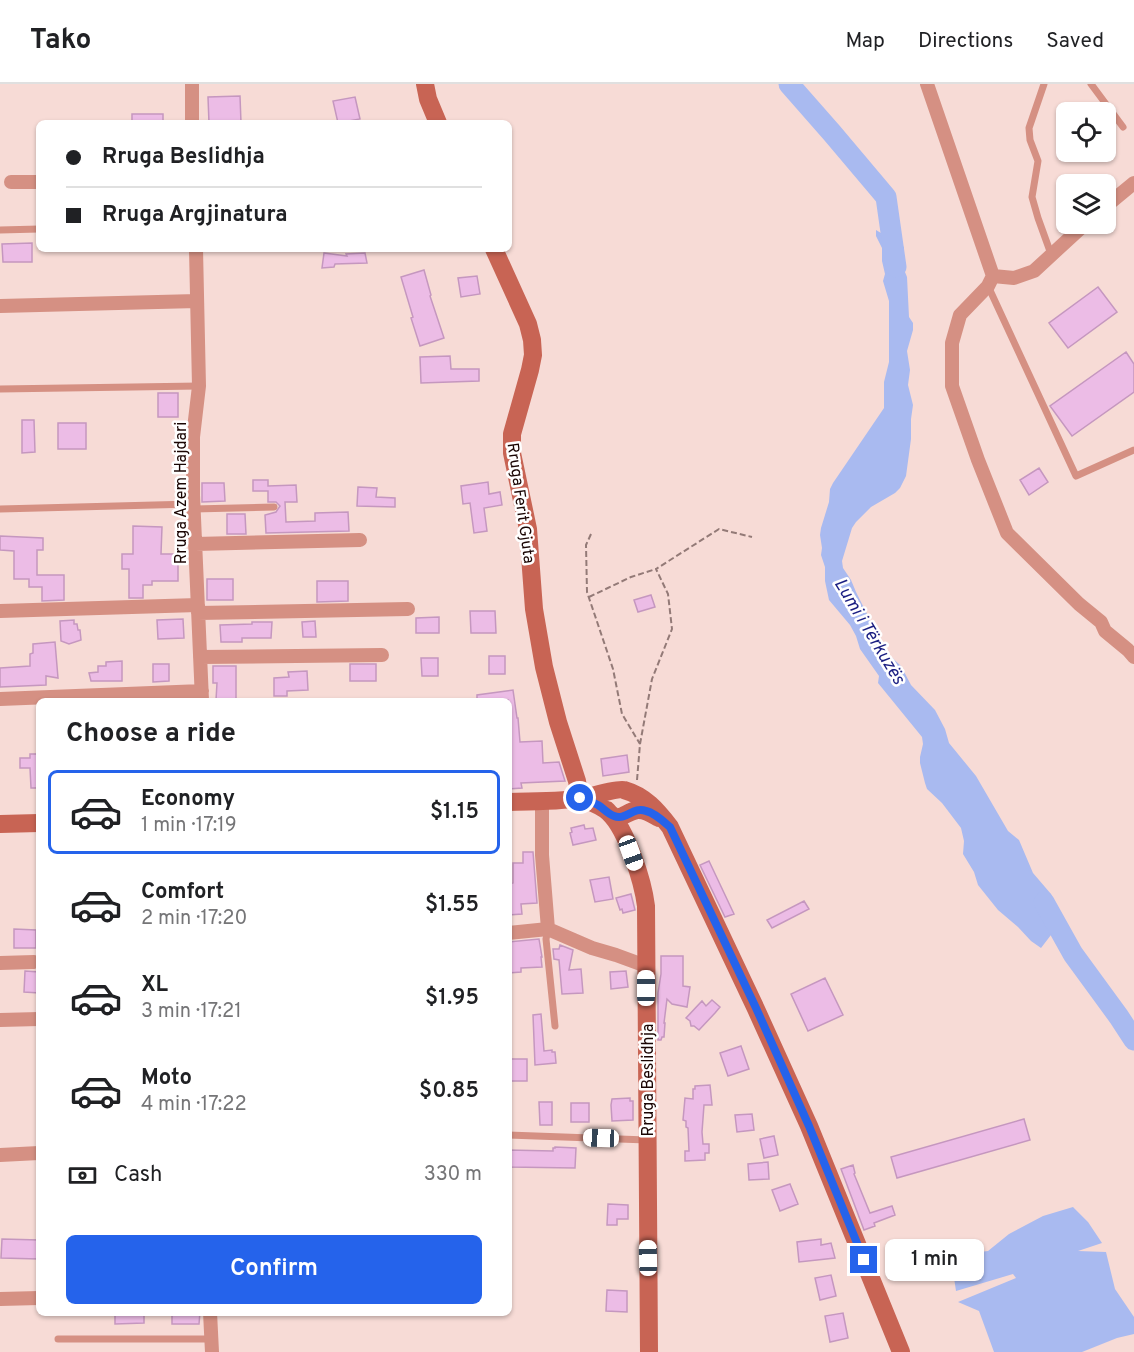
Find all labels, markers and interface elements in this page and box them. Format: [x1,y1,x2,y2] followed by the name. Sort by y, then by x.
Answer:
[30,23,91,59] text: Tako
[845,28,885,55] text: Map
[918,28,1013,55] text: Directions
[1046,28,1104,55] text: Saved
[1056,102,1116,234] map controls
[1056,102,1116,162] button: locate
[102,144,265,171] text: Rruga Beslidhja
[1056,174,1116,234] button: layers
[102,202,288,229] text: Rruga Argjinatura
[172,422,192,564] street label: Rruga Azem Hajdari
[502,442,538,565] street label: Rruga Ferit Gjuta
[828,574,910,690] water label: Lumi i Tërkuzës
[66,717,236,751] text: Choose a ride
[566,784,593,811] route start
[69,785,123,839] icon: car
[141,786,235,813] text: Economy
[430,799,479,826] text: $1.15
[141,813,237,839] text: 1 min · 17:19
[616,833,646,873] car
[69,878,123,932] icon: car
[141,879,224,906] text: Comfort
[425,892,479,919] text: $1.55
[141,906,247,932] text: 2 min · 17:20
[637,970,655,1006] car
[69,971,123,1025] icon: car
[141,972,168,999] text: XL
[425,985,479,1012] text: $1.95
[141,999,242,1025] text: 3 min · 17:21
[639,1024,659,1136] street label: Rruga Beslidhja
[69,1064,123,1118] icon: car
[141,1065,192,1092] text: Moto
[419,1078,479,1105] text: $0.85
[141,1092,247,1118] text: 4 min · 17:22
[583,1128,619,1148] car
[66,1159,99,1192] icon: cash
[114,1162,163,1189] text: Cash
[424,1162,482,1188] text: 330 m
[66,1235,482,1304] button: Confirm
[885,1239,984,1281] callout: 1 min
[639,1240,657,1276] car
[850,1246,877,1273] route end
[911,1247,958,1273] text: 1 min

